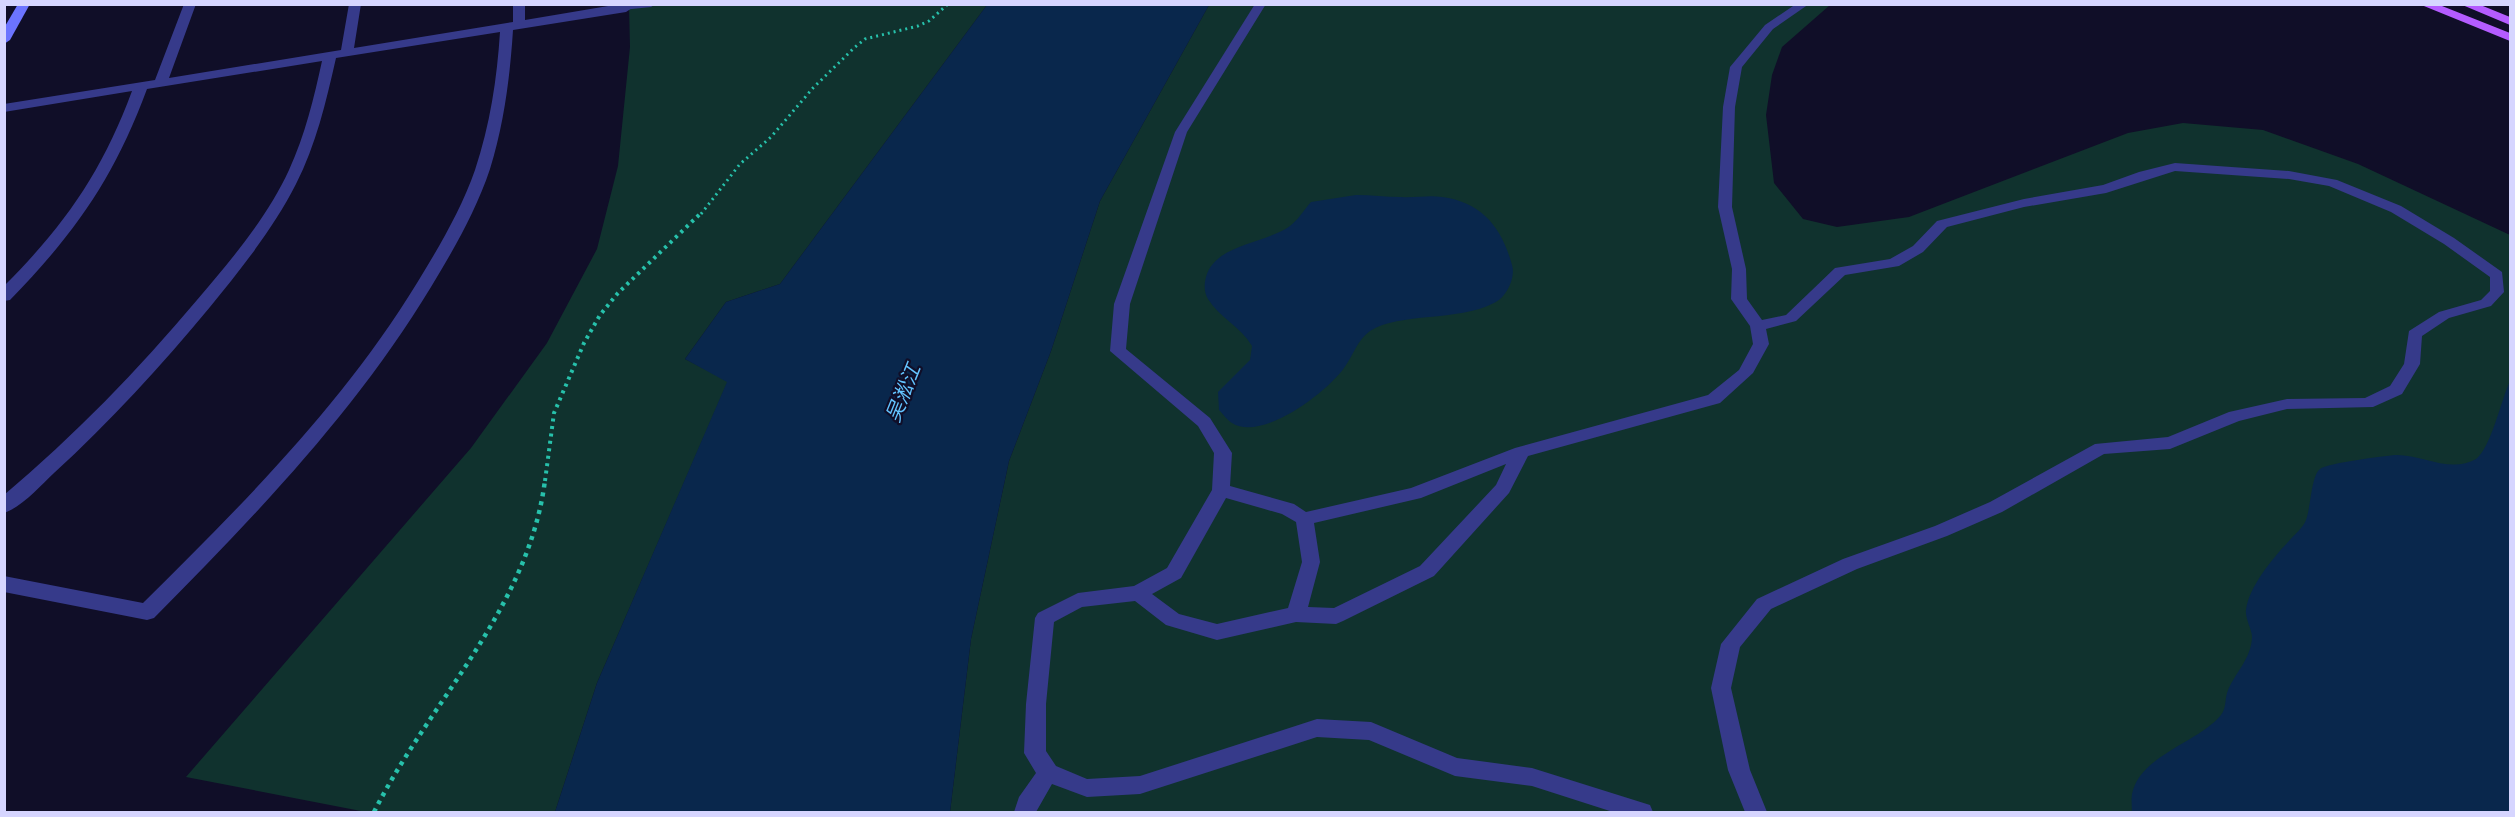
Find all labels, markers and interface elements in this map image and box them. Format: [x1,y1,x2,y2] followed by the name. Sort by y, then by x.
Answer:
[880,358,925,425] water label: 吴淞江

